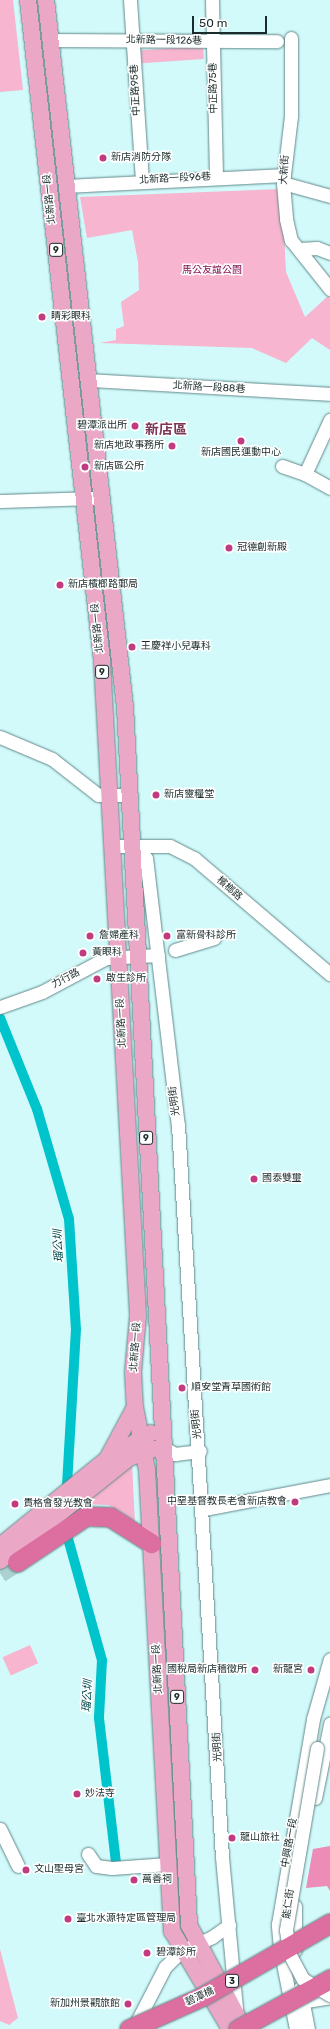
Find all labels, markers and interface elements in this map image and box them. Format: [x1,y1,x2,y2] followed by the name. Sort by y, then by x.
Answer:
[194,8,269,34] scale bar
[199,16,227,30] text: 50 m
[126,34,202,48] street label: 北新路一段126巷
[208,62,220,114] street label: 中正路75巷
[129,64,143,116] street label: 中正路95巷
[111,152,171,164] place label: 新店消防分隊
[98,153,108,163] marker: 新店消防分隊
[278,155,292,185] street label: 大新街
[139,171,211,187] street label: 北新路一段96巷
[41,174,59,224] street label: 北新路一段
[49,243,63,257] road number: 9
[182,265,242,277] park label: 馬公友誼公園
[36,311,48,323] marker: 睛彩眼科
[51,311,91,323] place label: 睛彩眼科
[172,380,246,396] street label: 北新路一段88巷
[77,420,127,432] place label: 碧潭派出所
[130,421,140,431] marker: 碧潭派出所
[145,422,187,438] district label: 新店區
[236,436,246,446] marker: 新店國民運動中心
[94,440,164,452] place label: 新店地政事務所
[167,441,177,451] marker: 新店地政事務所
[201,447,281,459] place label: 新店國民運動中心
[79,461,91,473] marker: 新店區公所
[94,461,144,473] place label: 新店區公所
[237,542,287,554] place label: 冠德創新殿
[224,543,234,553] marker: 冠德創新殿
[68,579,138,591] place label: 新店檳榔路郵局
[55,580,65,590] marker: 新店檳榔路郵局
[89,603,107,653] street label: 北新路一段
[126,641,138,653] marker: 王慶祥小兒專科
[141,641,211,653] place label: 王慶祥小兒專科
[95,665,109,679] road number: 9
[164,789,214,801] place label: 新店靈糧堂
[151,790,161,800] marker: 新店靈糧堂
[214,875,244,903] street label: 檳榔路
[84,930,96,942] marker: 詹婦產科
[99,930,139,942] place label: 詹婦產科
[161,930,173,942] marker: 富新骨科診所
[176,930,236,942] place label: 富新骨科診所
[77,947,89,959] marker: 黃眼科
[92,947,122,959] place label: 黃眼科
[50,967,82,991] street label: 力行路
[91,973,103,985] marker: 啟生診所
[106,973,146,985] place label: 啟生診所
[115,998,129,1048] street label: 北新路一段
[167,1085,183,1117] street label: 光明街
[139,1131,153,1145] road number: 9
[262,1173,302,1185] place label: 國泰雙璽
[249,1174,259,1184] marker: 國泰雙璽
[52,1229,66,1263] water label: 瑠公圳
[128,1322,144,1372] street label: 北新路一段
[176,1382,188,1394] marker: 順安堂青草國術館
[191,1382,271,1394] place label: 順安堂青草國術館
[189,1408,205,1440] street label: 光明街
[167,1496,287,1508] place label: 中堊基督教長老會新店教會
[290,1497,300,1507] marker: 中堊基督教長老會新店教會
[23,1498,93,1510] place label: 貴格會發光教會
[10,1499,20,1509] marker: 貴格會發光教會
[151,1644,165,1694] street label: 北新路一段
[167,1664,247,1676] place label: 國稅局新店稽徵所
[273,1664,303,1676] place label: 新龍宮
[250,1665,260,1675] marker: 國稅局新店稽徵所
[306,1665,316,1675] marker: 新龍宮
[81,1679,95,1713] water label: 瑠公圳
[170,1690,184,1704] road number: 9
[211,1732,225,1762] street label: 光明街
[85,1788,115,1800] place label: 妙法寺
[72,1789,82,1799] marker: 妙法寺
[280,1817,300,1869] street label: 中興路一段
[240,1832,280,1844] place label: 龍山旅社
[227,1833,237,1843] marker: 龍山旅社
[34,1864,84,1876] place label: 文山聖母宮
[21,1865,31,1875] marker: 文山聖母宮
[142,1874,172,1886] place label: 萬善祠
[129,1875,139,1885] marker: 萬善祠
[281,1888,297,1920] street label: 能仁街
[76,1913,176,1925] place label: 臺北水源特定區管理局
[63,1914,73,1924] marker: 臺北水源特定區管理局
[141,1947,153,1959] marker: 碧潭診所
[156,1947,196,1959] place label: 碧潭診所
[225,1974,239,1988] road number: 3
[184,1985,216,2009] street label: 碧潭橋
[50,1998,120,2010] place label: 新加州景觀旅館
[123,1999,133,2009] marker: 新加州景觀旅館

